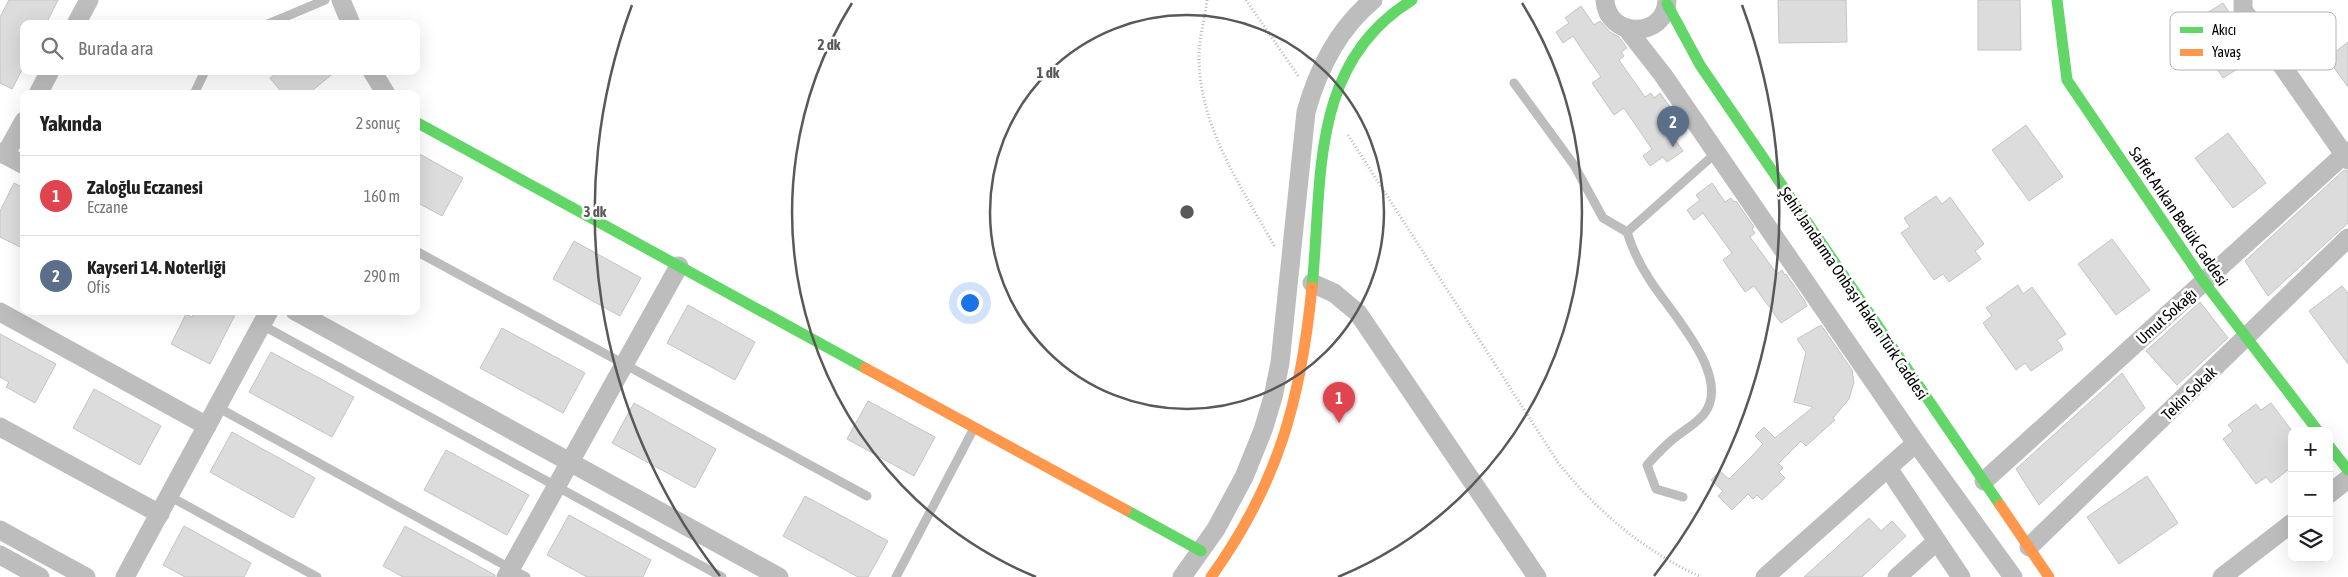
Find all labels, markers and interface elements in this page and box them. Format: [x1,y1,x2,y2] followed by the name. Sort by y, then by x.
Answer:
[2170,12,2336,70] legend
[20,20,420,75] search box
[2212,22,2236,38] text: Akıcı
[38,34,66,62] icon: search
[818,36,841,53] text: 2 dk
[78,37,154,59] text: Burada ara
[2212,44,2241,60] text: Yavaş
[1037,64,1060,81] text: 1 dk
[1657,106,1689,147] pin: 2
[40,111,102,135] text: Yakında
[356,114,400,132] text: 2 sonuç
[2126,143,2232,289] street label: Saffet Arıkan Bedük Caddesi
[87,176,203,198] text: Zaloğlu Eczanesi
[1775,183,1932,403] street label: Şehit Jandarma Onbaşı Hakan Türk Caddesi
[52,187,60,205] text: 1
[364,187,400,205] text: 160 m
[87,198,128,216] text: Eczane
[584,203,607,220] text: 3 dk
[1178,203,1196,221] centre of rings
[87,256,226,278] text: Kayseri 14. Noterliği
[52,267,60,285] text: 2
[364,267,400,285] text: 290 m
[87,278,110,296] text: Ofis
[2132,284,2200,348] street label: Umut Sokağı
[957,290,983,316] your location
[2158,362,2220,424] street label: Tekin Sokak
[1323,382,1355,423] pin: 1
[2288,427,2333,562] map controls
[2288,427,2333,472] button: +
[2288,472,2333,517] button: −
[2288,517,2333,562] button: layers

